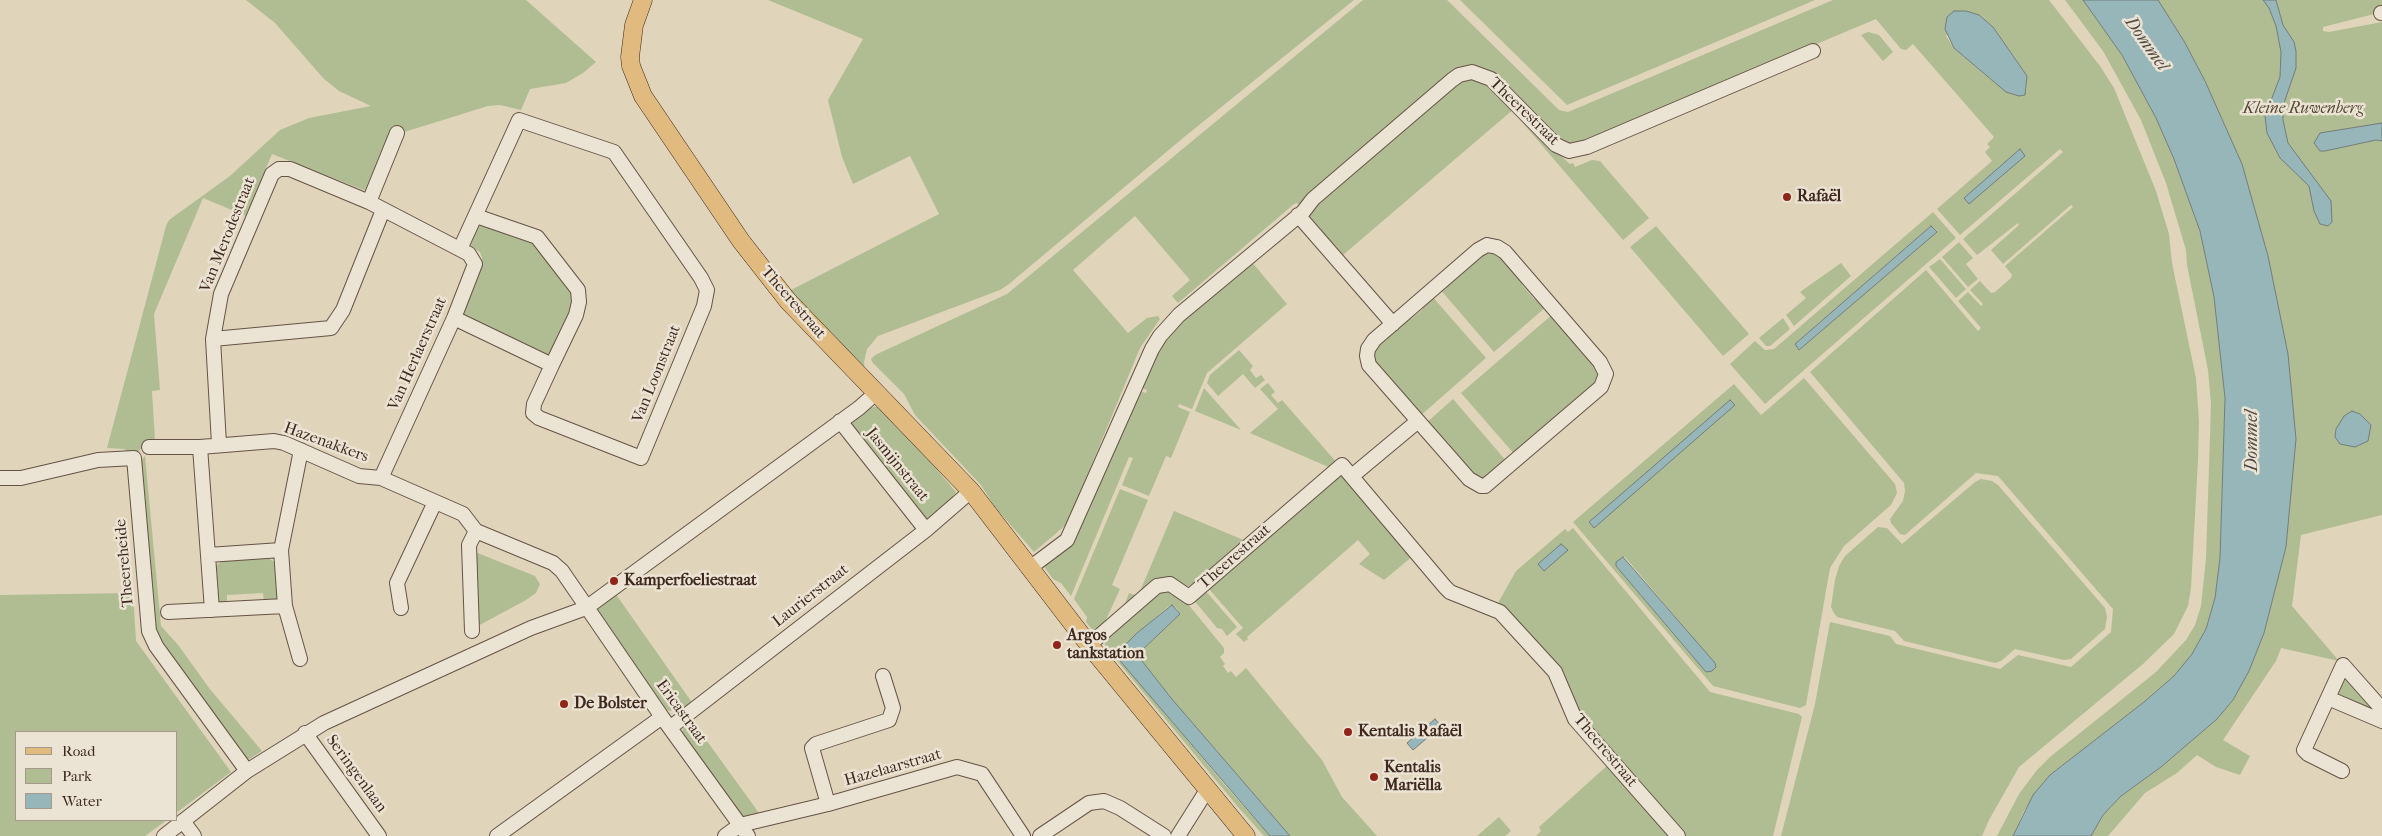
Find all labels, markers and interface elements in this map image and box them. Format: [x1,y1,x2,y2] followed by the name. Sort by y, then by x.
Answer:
[2120,13,2172,75] water label: Dommel
[1485,74,1563,150] street label: Theerestraat
[2243,99,2363,119] park label: Kleine Ruwenberg
[196,175,260,295] street label: Van Merodestraat
[1797,187,1841,207] place label: Rafaël
[1781,191,1793,203] marker: Rafaël
[756,263,830,343] street label: Theerestraat
[384,294,452,414] street label: Van Herlaerstraat
[629,322,685,426] street label: Van Loonstraat
[2242,410,2264,472] water label: Dommel
[281,419,371,467] street label: Hazenakkers
[861,424,933,506] street label: Jasmijnstraat
[112,518,138,608] street label: Theereheide
[1195,520,1275,594] street label: Theerestraat
[769,560,853,632] street label: Laurierstraat
[624,571,757,591] place label: Kamperfoeliestraat
[608,575,620,587] marker: Kamperfoeliestraat
[1067,626,1144,664] place label: Argos tankstation
[1051,639,1063,651] marker: Argos tankstation
[651,676,711,748] street label: Ericastraat
[574,694,647,714] place label: De Bolster
[558,698,570,710] marker: De Bolster
[1569,711,1641,791] street label: Theerestraat
[1358,722,1462,742] place label: Kentalis Rafaël
[1342,726,1354,738] marker: Kentalis Rafaël
[15,731,178,821] legend
[321,731,391,817] street label: Seringenlaan
[62,742,95,760] text: Road
[842,745,944,791] street label: Hazelaarstraat
[1384,758,1442,796] place label: Kentalis Mariëlla
[62,767,92,785] text: Park
[1368,771,1380,783] marker: Kentalis Mariëlla
[62,792,102,810] text: Water

